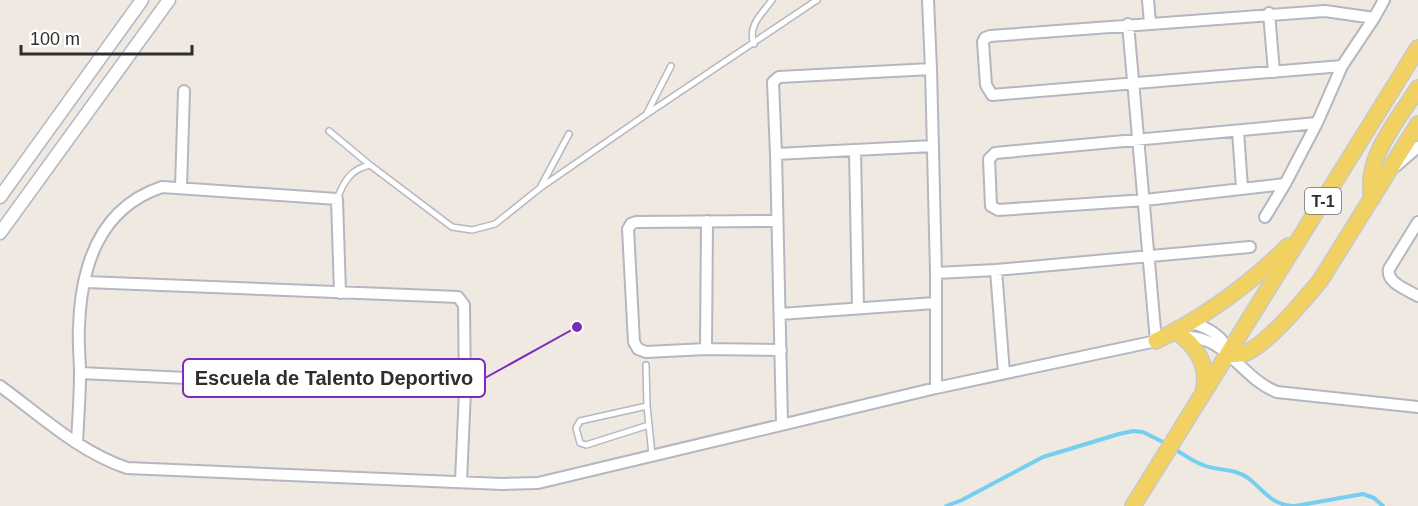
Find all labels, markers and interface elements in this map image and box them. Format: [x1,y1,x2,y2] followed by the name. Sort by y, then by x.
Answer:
[21,18,192,56] scale bar
[30,29,80,49] text: 100 m
[1305,188,1341,214] road number: T-1
[183,359,485,397] callout: Escuela de Talento Deportivo
[195,367,473,389] text: Escuela de Talento Deportivo

